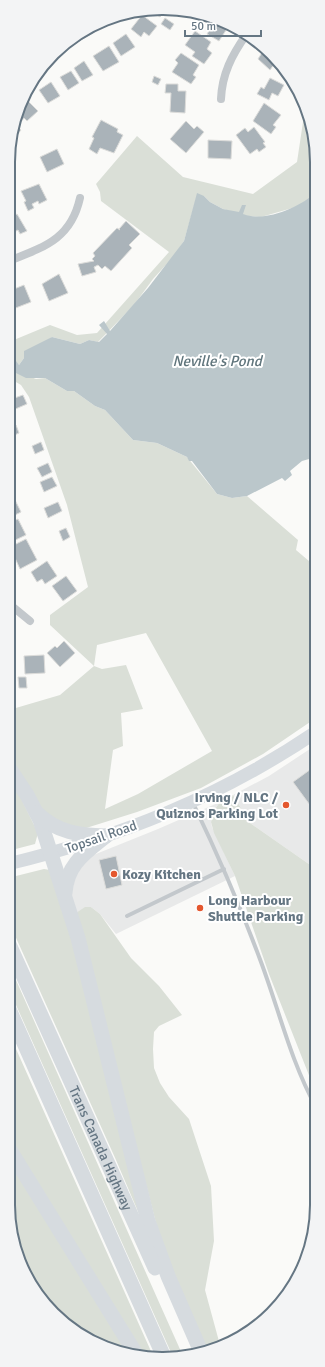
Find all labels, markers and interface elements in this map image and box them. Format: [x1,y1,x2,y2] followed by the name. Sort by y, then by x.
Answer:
[185,12,261,38] scale bar
[191,19,216,34] text: 50 m
[172,352,264,370] water label: Neville's Pond
[156,789,279,822] place label: Irving / NLC / Quiznos Parking Lot
[281,800,291,810] marker: Irving / NLC / Quiznos Parking Lot
[63,817,139,857] street label: Topsail Road
[122,866,201,883] place label: Kozy Kitchen
[109,869,119,879] marker: Kozy Kitchen
[208,892,304,925] place label: Long Harbour Shuttle Parking
[195,903,205,913] marker: Long Harbour Shuttle Parking
[65,1083,136,1213] street label: Trans Canada Highway

